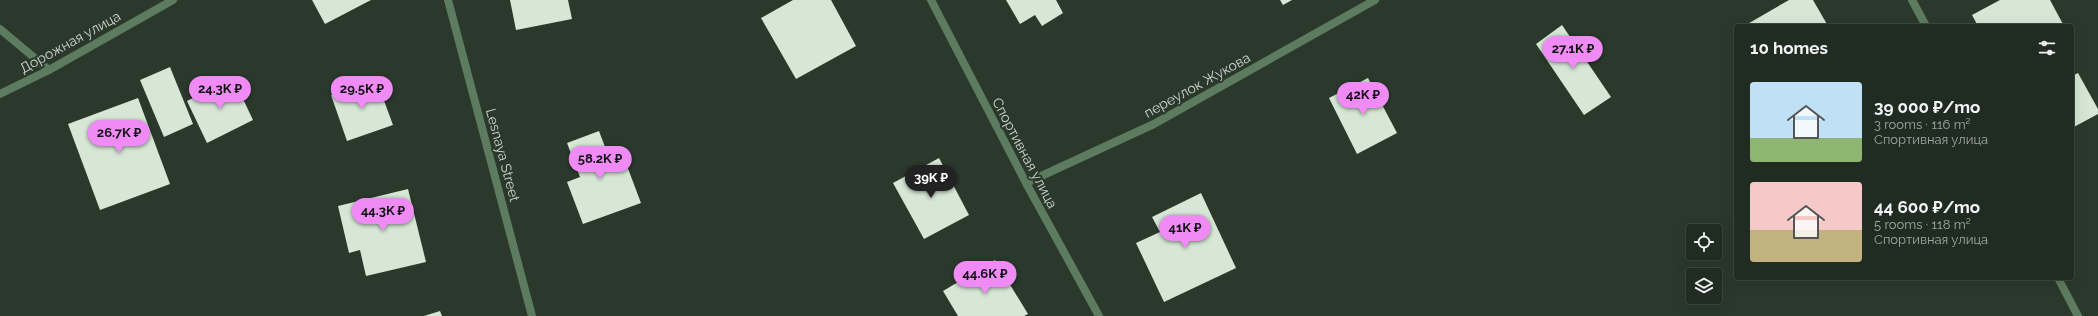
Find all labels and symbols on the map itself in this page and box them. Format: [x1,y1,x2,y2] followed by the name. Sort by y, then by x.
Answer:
[17,8,123,76] street label: Дорожная улица
[1536,36,1610,70] pin: 27.1K ₽
[1141,49,1253,121] street label: переулок Жукова
[183,76,257,110] pin: 24.3K ₽
[325,76,399,110] pin: 29.5K ₽
[1335,82,1391,116] pin: 42K ₽
[989,95,1061,211] street label: Спортивная улица
[483,107,523,204] street label: Lesnaya Street
[82,120,156,154] pin: 26.7K ₽
[563,146,637,180] pin: 58.2K ₽
[903,165,959,199] pin: 39K ₽
[346,198,420,232] pin: 44.3K ₽
[1157,215,1213,249] pin: 41K ₽
[948,261,1022,295] pin: 44.6K ₽

